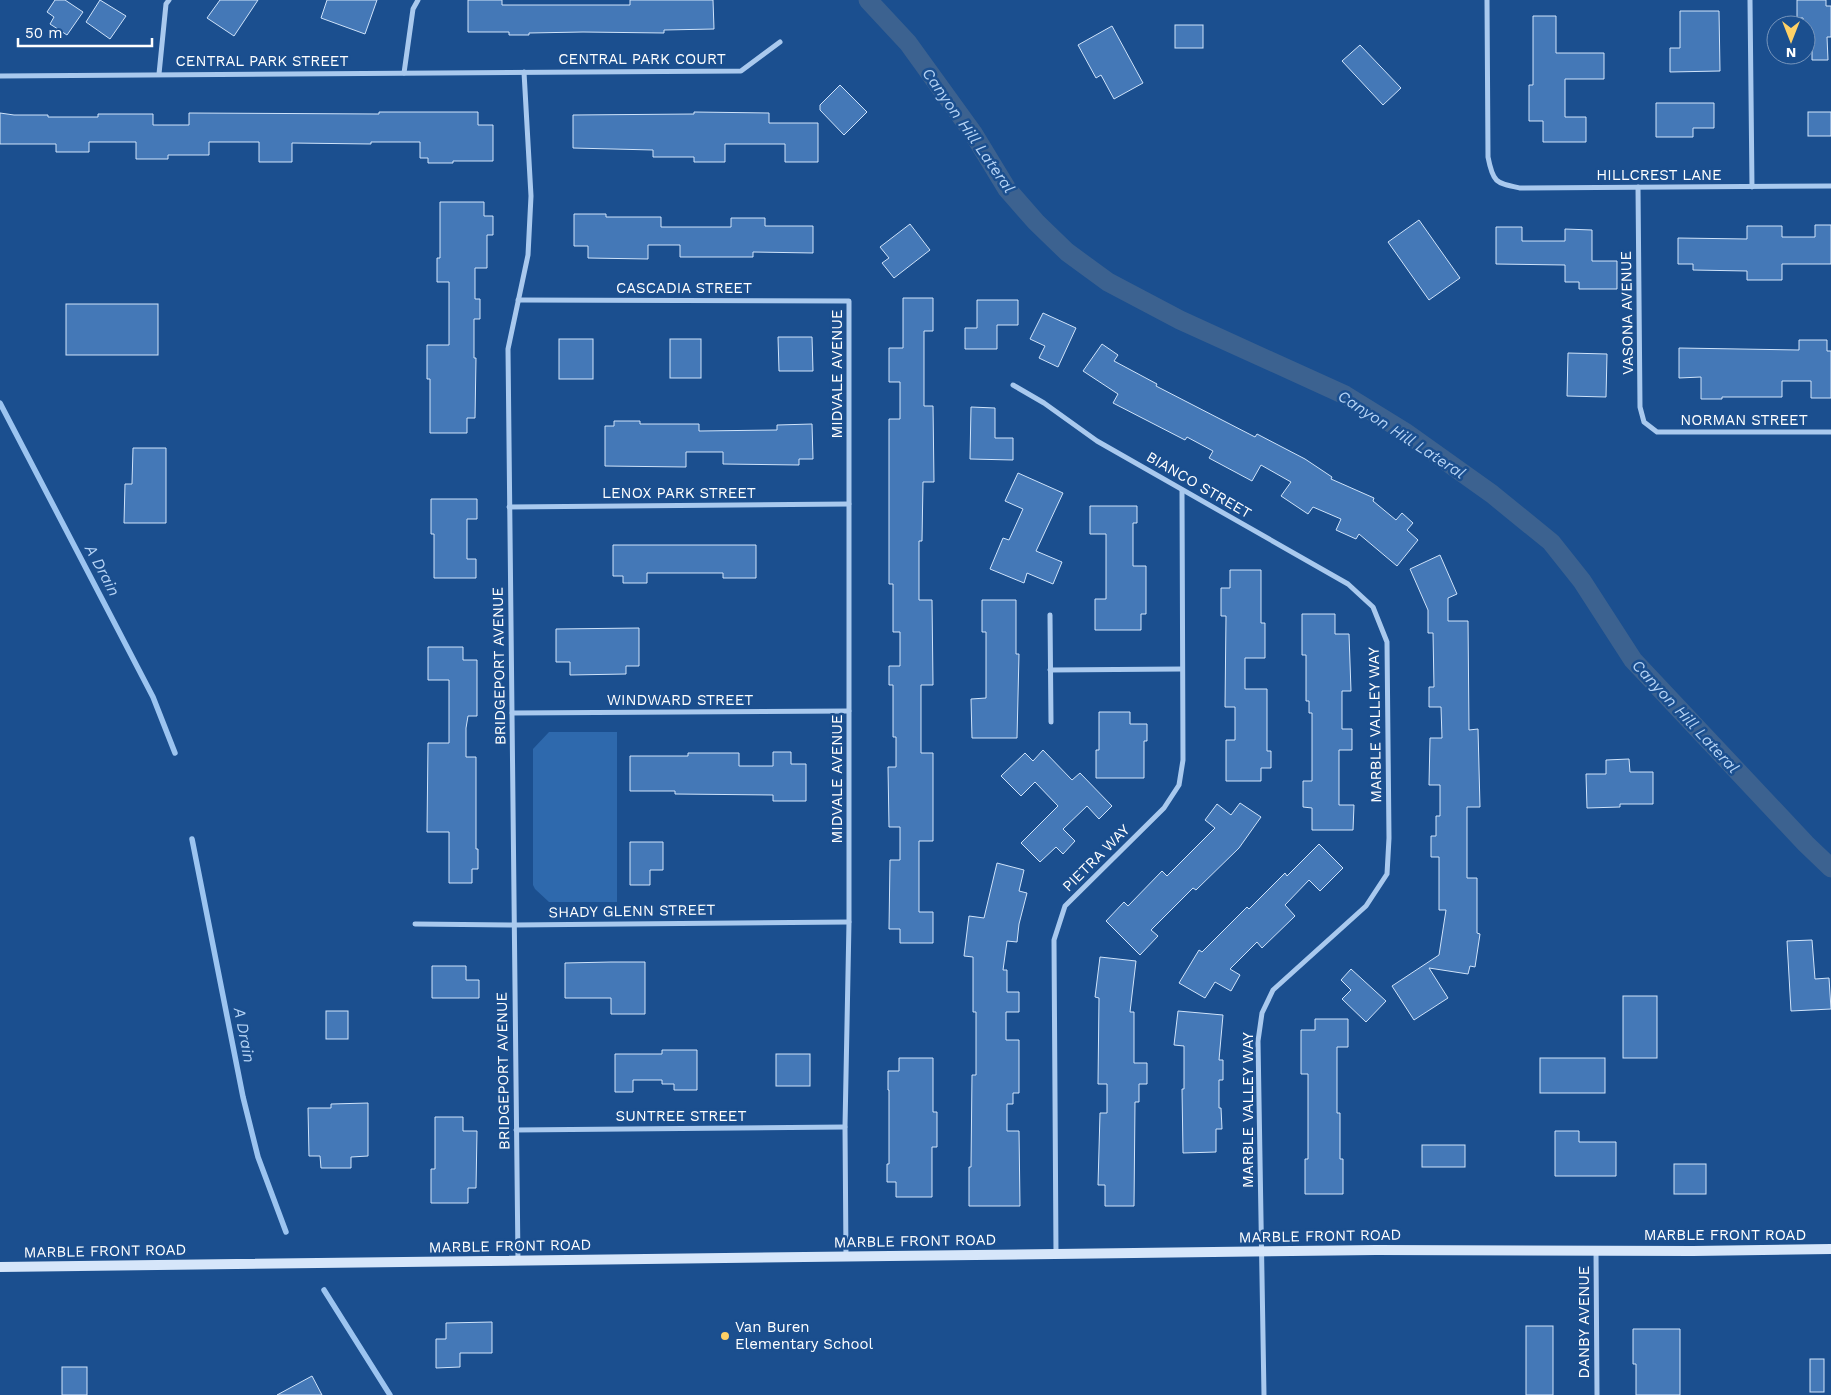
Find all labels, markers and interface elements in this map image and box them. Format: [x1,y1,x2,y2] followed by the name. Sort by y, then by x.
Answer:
[18,15,151,47] scale bar
[1766,15,1816,65] north arrow
[25,24,62,42] text: 50 m
[1786,45,1796,61] text: N
[558,50,726,68] street label: CENTRAL PARK COURT
[176,52,348,70] street label: CENTRAL PARK STREET
[918,64,1019,197] water label: Canyon Hill Lateral
[1596,166,1722,184] street label: HILLCREST LANE
[1617,251,1637,375] street label: VASONA AVENUE
[616,279,752,297] street label: CASCADIA STREET
[828,309,846,439] street label: MIDVALE AVENUE
[1334,386,1469,483] water label: Canyon Hill Lateral
[1680,411,1808,429] street label: NORMAN STREET
[1143,448,1255,522] street label: BIANCO STREET
[602,484,756,502] street label: LENOX PARK STREET
[81,540,124,599] water label: A Drain
[489,587,509,745] street label: BRIDGEPORT AVENUE
[1365,646,1385,803] street label: MARBLE VALLEY WAY
[1628,656,1743,777] water label: Canyon Hill Lateral
[607,691,753,709] street label: WINDWARD STREET
[828,714,846,844] street label: MIDVALE AVENUE
[1059,820,1134,895] street label: PIETRA WAY
[548,901,716,921] street label: SHADY GLENN STREET
[493,992,513,1150] street label: BRIDGEPORT AVENUE
[230,1005,259,1064] water label: A Drain
[1239,1032,1257,1188] street label: MARBLE VALLEY WAY
[616,1107,746,1125] street label: SUNTREE STREET
[1239,1226,1401,1246] street label: MARBLE FRONT ROAD
[1644,1226,1806,1244] street label: MARBLE FRONT ROAD
[834,1231,996,1251] street label: MARBLE FRONT ROAD
[429,1236,591,1256] street label: MARBLE FRONT ROAD
[24,1241,186,1261] street label: MARBLE FRONT ROAD
[1575,1266,1593,1378] street label: DANBY AVENUE
[735,1318,874,1353] place label: Van Buren Elementary School
[719,1330,731,1342] marker: Van Buren Elementary School

